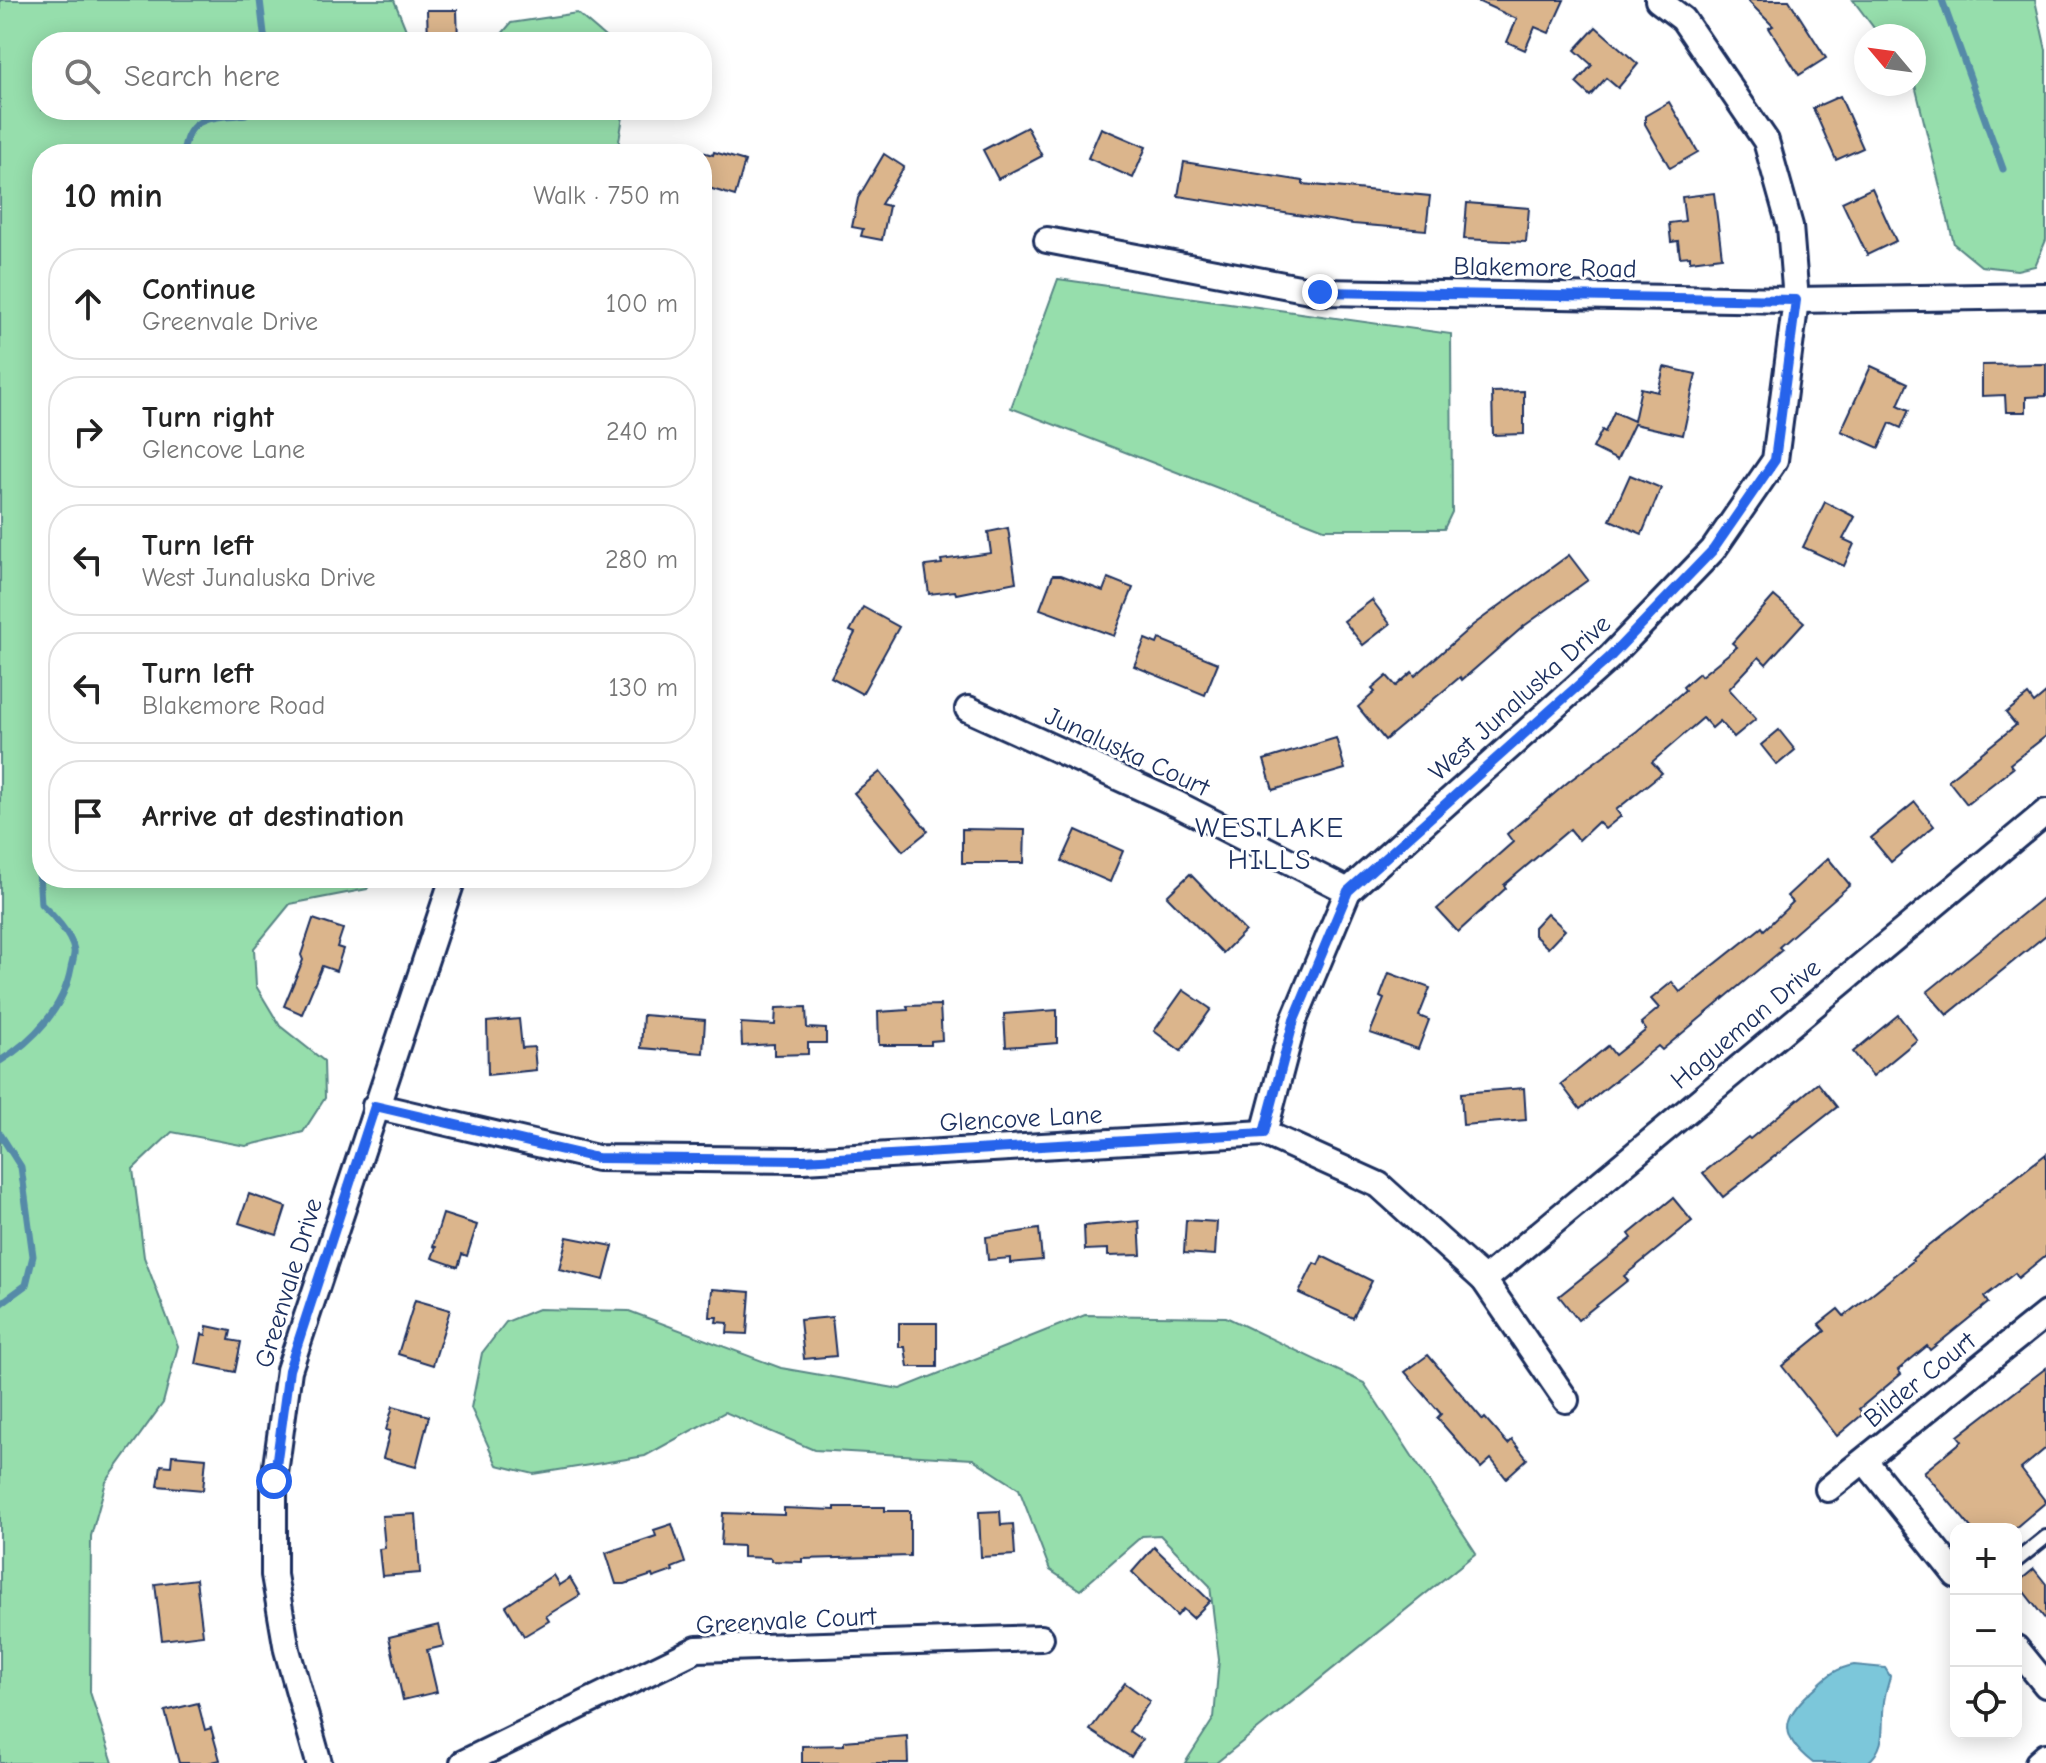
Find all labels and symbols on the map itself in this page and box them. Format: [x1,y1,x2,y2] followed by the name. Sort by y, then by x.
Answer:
[1854,24,1926,96] north arrow
[1453,251,1637,285] street label: Blakemore Road
[1302,274,1338,310] route end
[1423,609,1617,787] street label: West Junaluska Drive
[1040,701,1215,804] street label: Junaluska Court
[1195,812,1345,876] district label: WESTLAKE HILLS
[1665,953,1827,1095] street label: Hagueman Drive
[939,1100,1103,1138] street label: Glencove Lane
[249,1194,329,1372] street label: Greenvale Drive
[1858,1325,1983,1434] street label: Bilder Court
[256,1463,292,1499] route start
[695,1601,879,1641] street label: Greenvale Court

